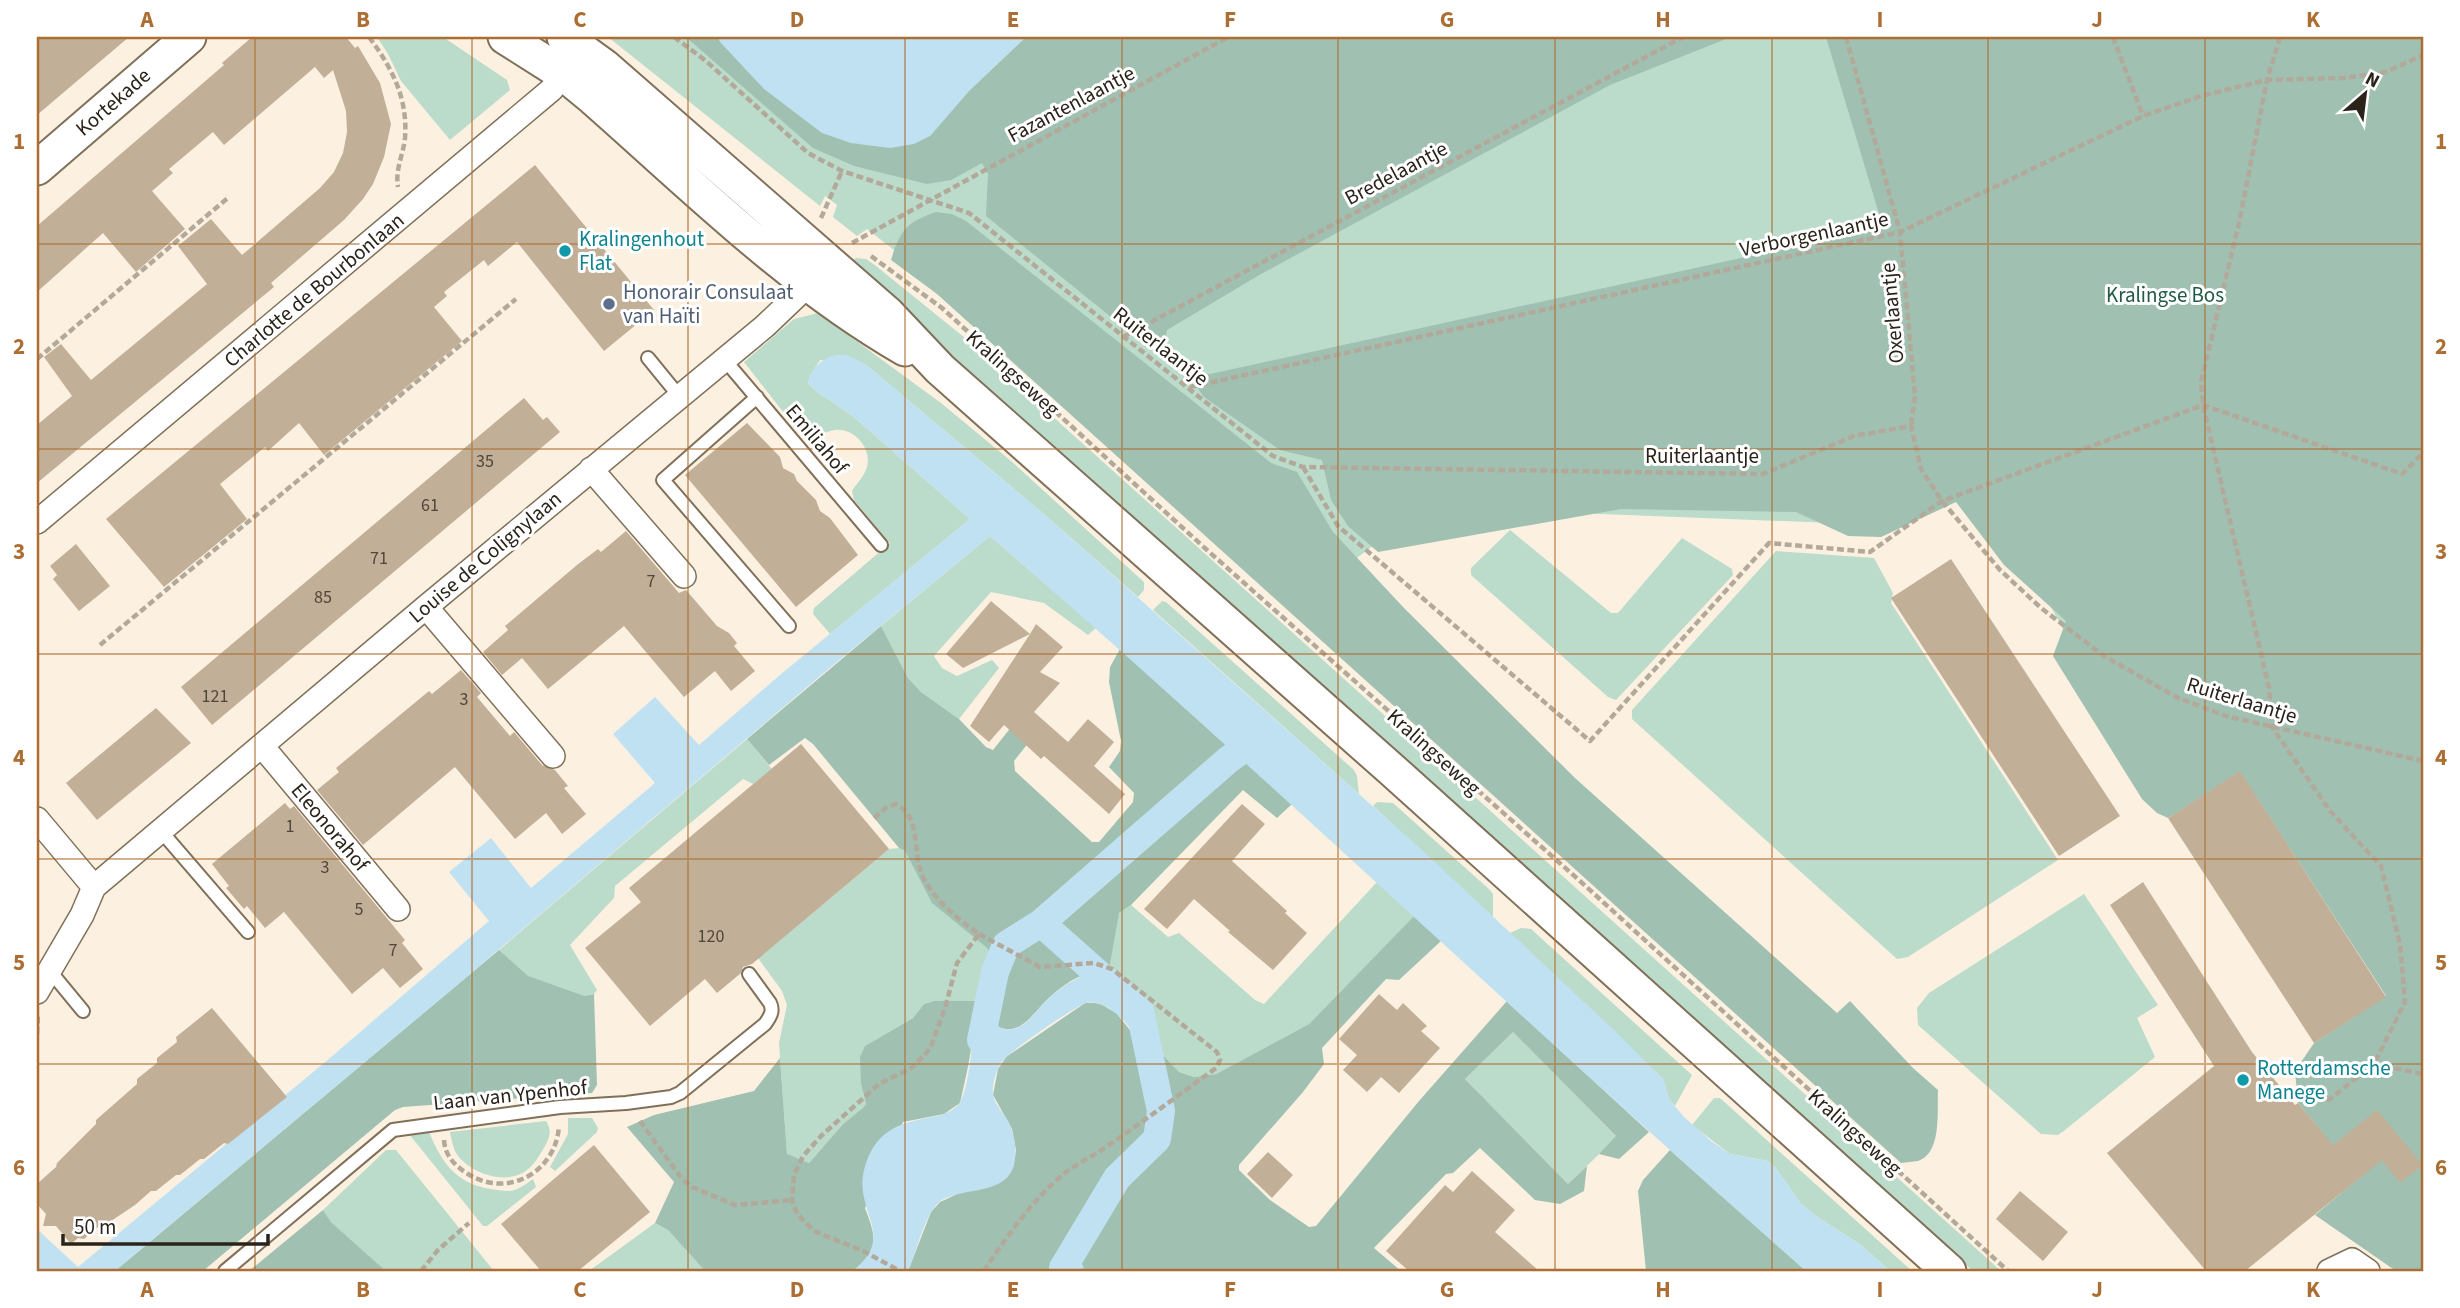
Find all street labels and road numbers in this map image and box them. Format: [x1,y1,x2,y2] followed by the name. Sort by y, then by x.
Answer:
[1002,58,1140,150] street label: Fazantenlaantje
[69,61,157,143] street label: Kortekade
[1339,133,1453,213] street label: Bredelaantje
[1737,204,1891,264] street label: Verborgenlaantje
[217,206,411,374] street label: Charlotte de Bourbonlaan
[1873,261,1911,365] street label: Oxerlaantje
[1107,299,1215,393] street label: Ruiterlaantje
[959,323,1067,424] street label: Kralingseweg
[779,397,856,481] street label: Emiliahof
[1645,441,1759,471] street label: Ruiterlaantje
[402,484,568,630] street label: Louise de Colignylaan
[2183,669,2301,731] street label: Ruiterlaantje
[1380,702,1488,803] street label: Kralingseweg
[284,776,377,878] street label: Eleonorahof
[432,1072,589,1118] street label: Laan van Ypenhof
[1801,1082,1909,1183] street label: Kralingseweg

